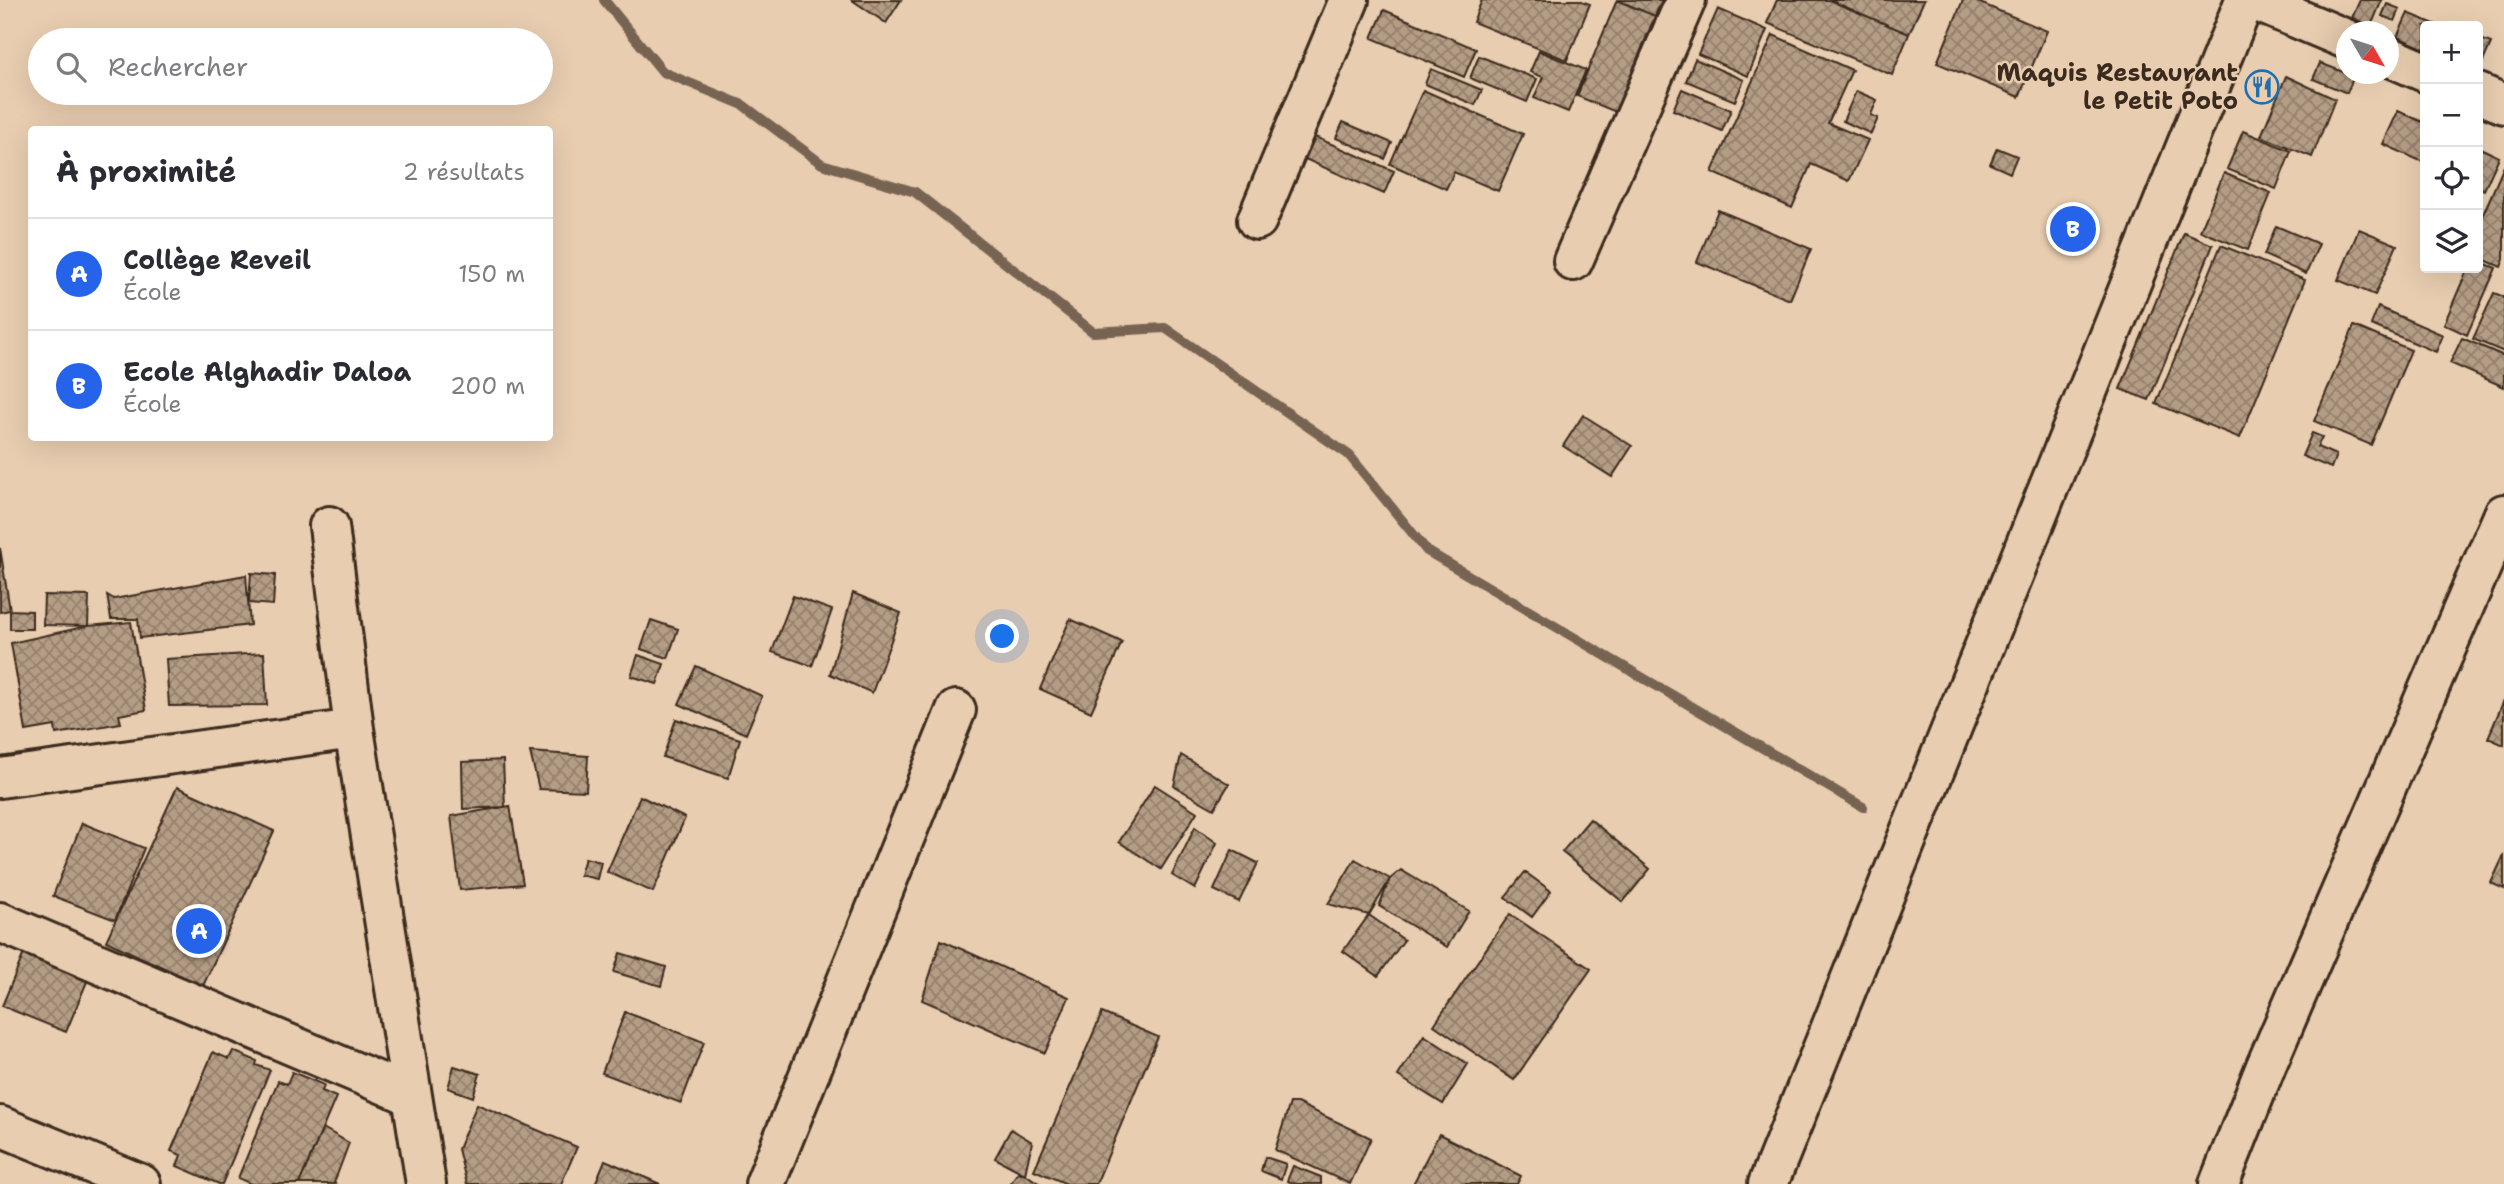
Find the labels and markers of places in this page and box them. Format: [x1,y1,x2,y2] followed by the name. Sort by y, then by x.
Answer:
[1997,57,2238,117] place label: Maquis Restaurant le Petit Poto
[2243,68,2281,106] restaurant icon: Maquis Restaurant le Petit Poto
[2050,203,2096,255] pin: B
[176,905,222,957] pin: A

